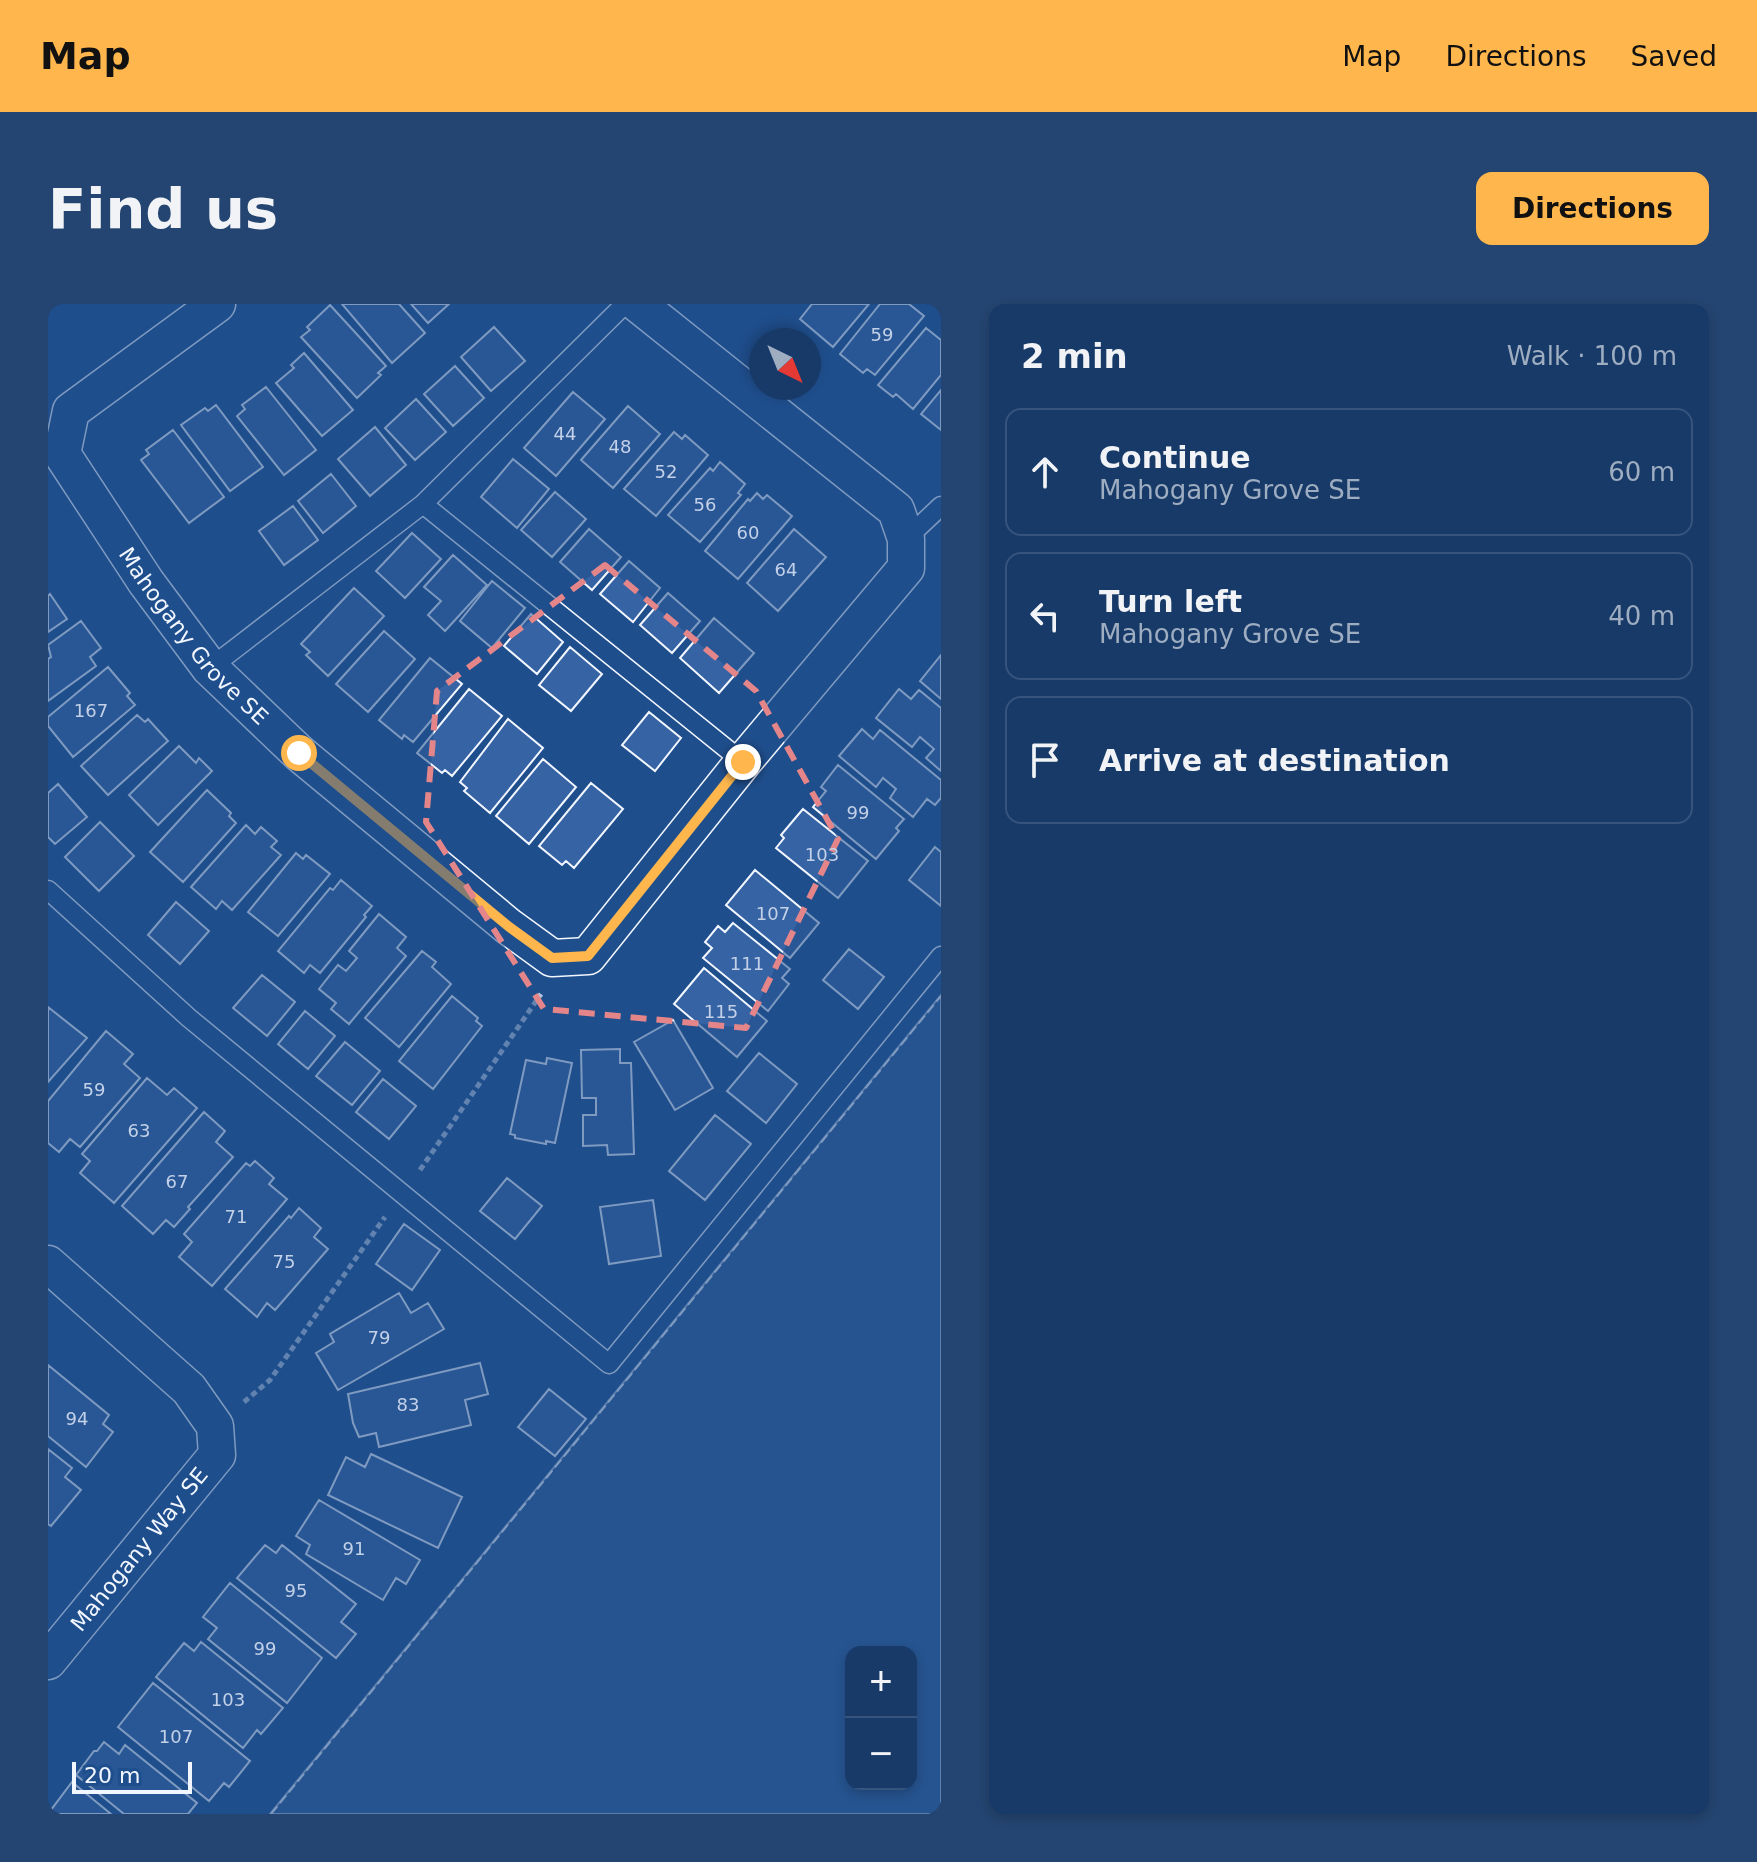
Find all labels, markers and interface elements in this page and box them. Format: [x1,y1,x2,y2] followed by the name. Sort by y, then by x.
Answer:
[40,34,131,78] text: Map
[1342,40,1401,73] text: Map
[1445,40,1586,73] text: Directions
[1630,40,1717,73] text: Saved
[1476,172,1709,245] button: Directions
[48,176,278,241] text: Find us
[871,324,893,345] house number: 59
[749,328,821,400] north arrow
[1021,336,1128,376] text: 2 min
[1507,341,1677,371] text: Walk · 100 m
[554,423,576,444] house number: 44
[609,436,631,457] house number: 48
[1099,440,1251,475] text: Continue
[1023,450,1067,494] icon: ahead
[1608,457,1675,487] text: 60 m
[655,461,677,482] house number: 52
[1099,475,1361,505] text: Mahogany Grove SE
[694,494,716,515] house number: 56
[737,522,759,543] house number: 60
[114,543,273,730] street label: Mahogany Grove SE
[775,559,797,580] house number: 64
[1099,584,1242,619] text: Turn left
[1023,594,1067,638] icon: left
[1608,601,1675,631] text: 40 m
[1099,619,1361,649] text: Mahogany Grove SE
[74,700,108,721] house number: 167
[281,735,317,771] route start
[1023,738,1067,782] icon: arrive
[1099,743,1450,778] text: Arrive at destination
[725,744,761,780] route end
[847,802,869,823] house number: 99
[805,844,839,865] house number: 103
[756,903,790,924] house number: 107
[730,953,764,974] house number: 111
[704,1001,738,1022] house number: 115
[83,1079,105,1100] house number: 59
[128,1120,150,1141] house number: 63
[166,1171,188,1192] house number: 67
[225,1206,247,1227] house number: 71
[273,1251,295,1272] house number: 75
[368,1327,390,1348] house number: 79
[397,1394,419,1415] house number: 83
[66,1408,88,1429] house number: 94
[66,1463,213,1636] street label: Mahogany Way SE
[343,1538,365,1559] house number: 91
[285,1580,307,1601] house number: 95
[254,1638,276,1659] house number: 99
[845,1646,917,1790] map controls
[845,1646,917,1718] button: +
[211,1689,245,1710] house number: 103
[845,1718,917,1790] button: −
[159,1726,193,1747] house number: 107
[72,1758,192,1794] scale bar
[84,1763,140,1788] text: 20 m

